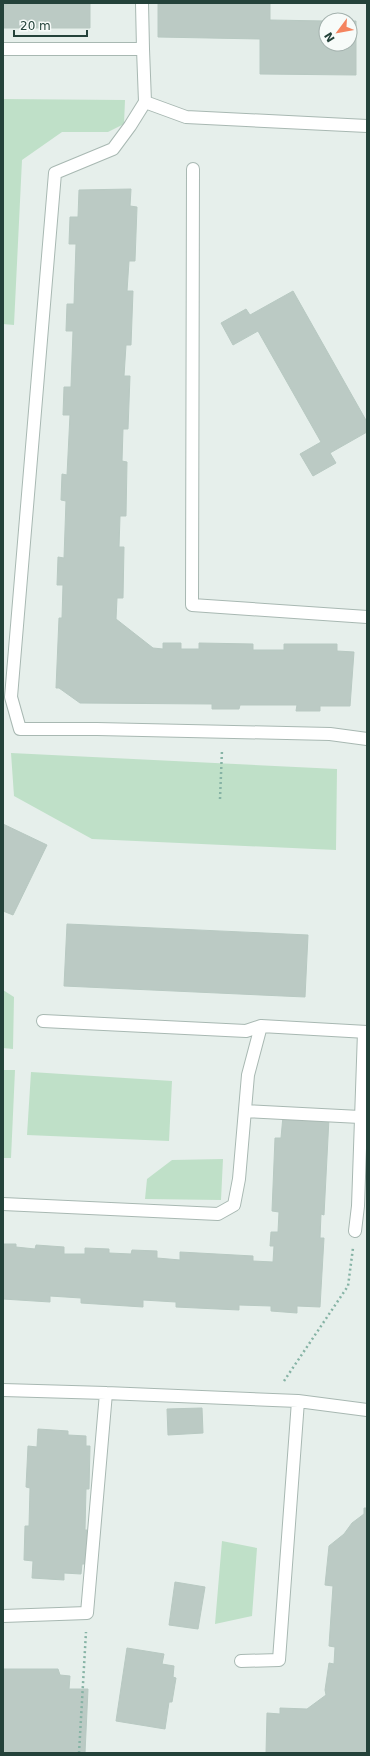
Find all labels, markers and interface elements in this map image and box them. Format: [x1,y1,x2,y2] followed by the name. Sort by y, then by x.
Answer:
[14,12,87,38] scale bar
[318,12,358,52] north arrow
[20,19,51,33] text: 20 m
[322,30,338,44] text: N

